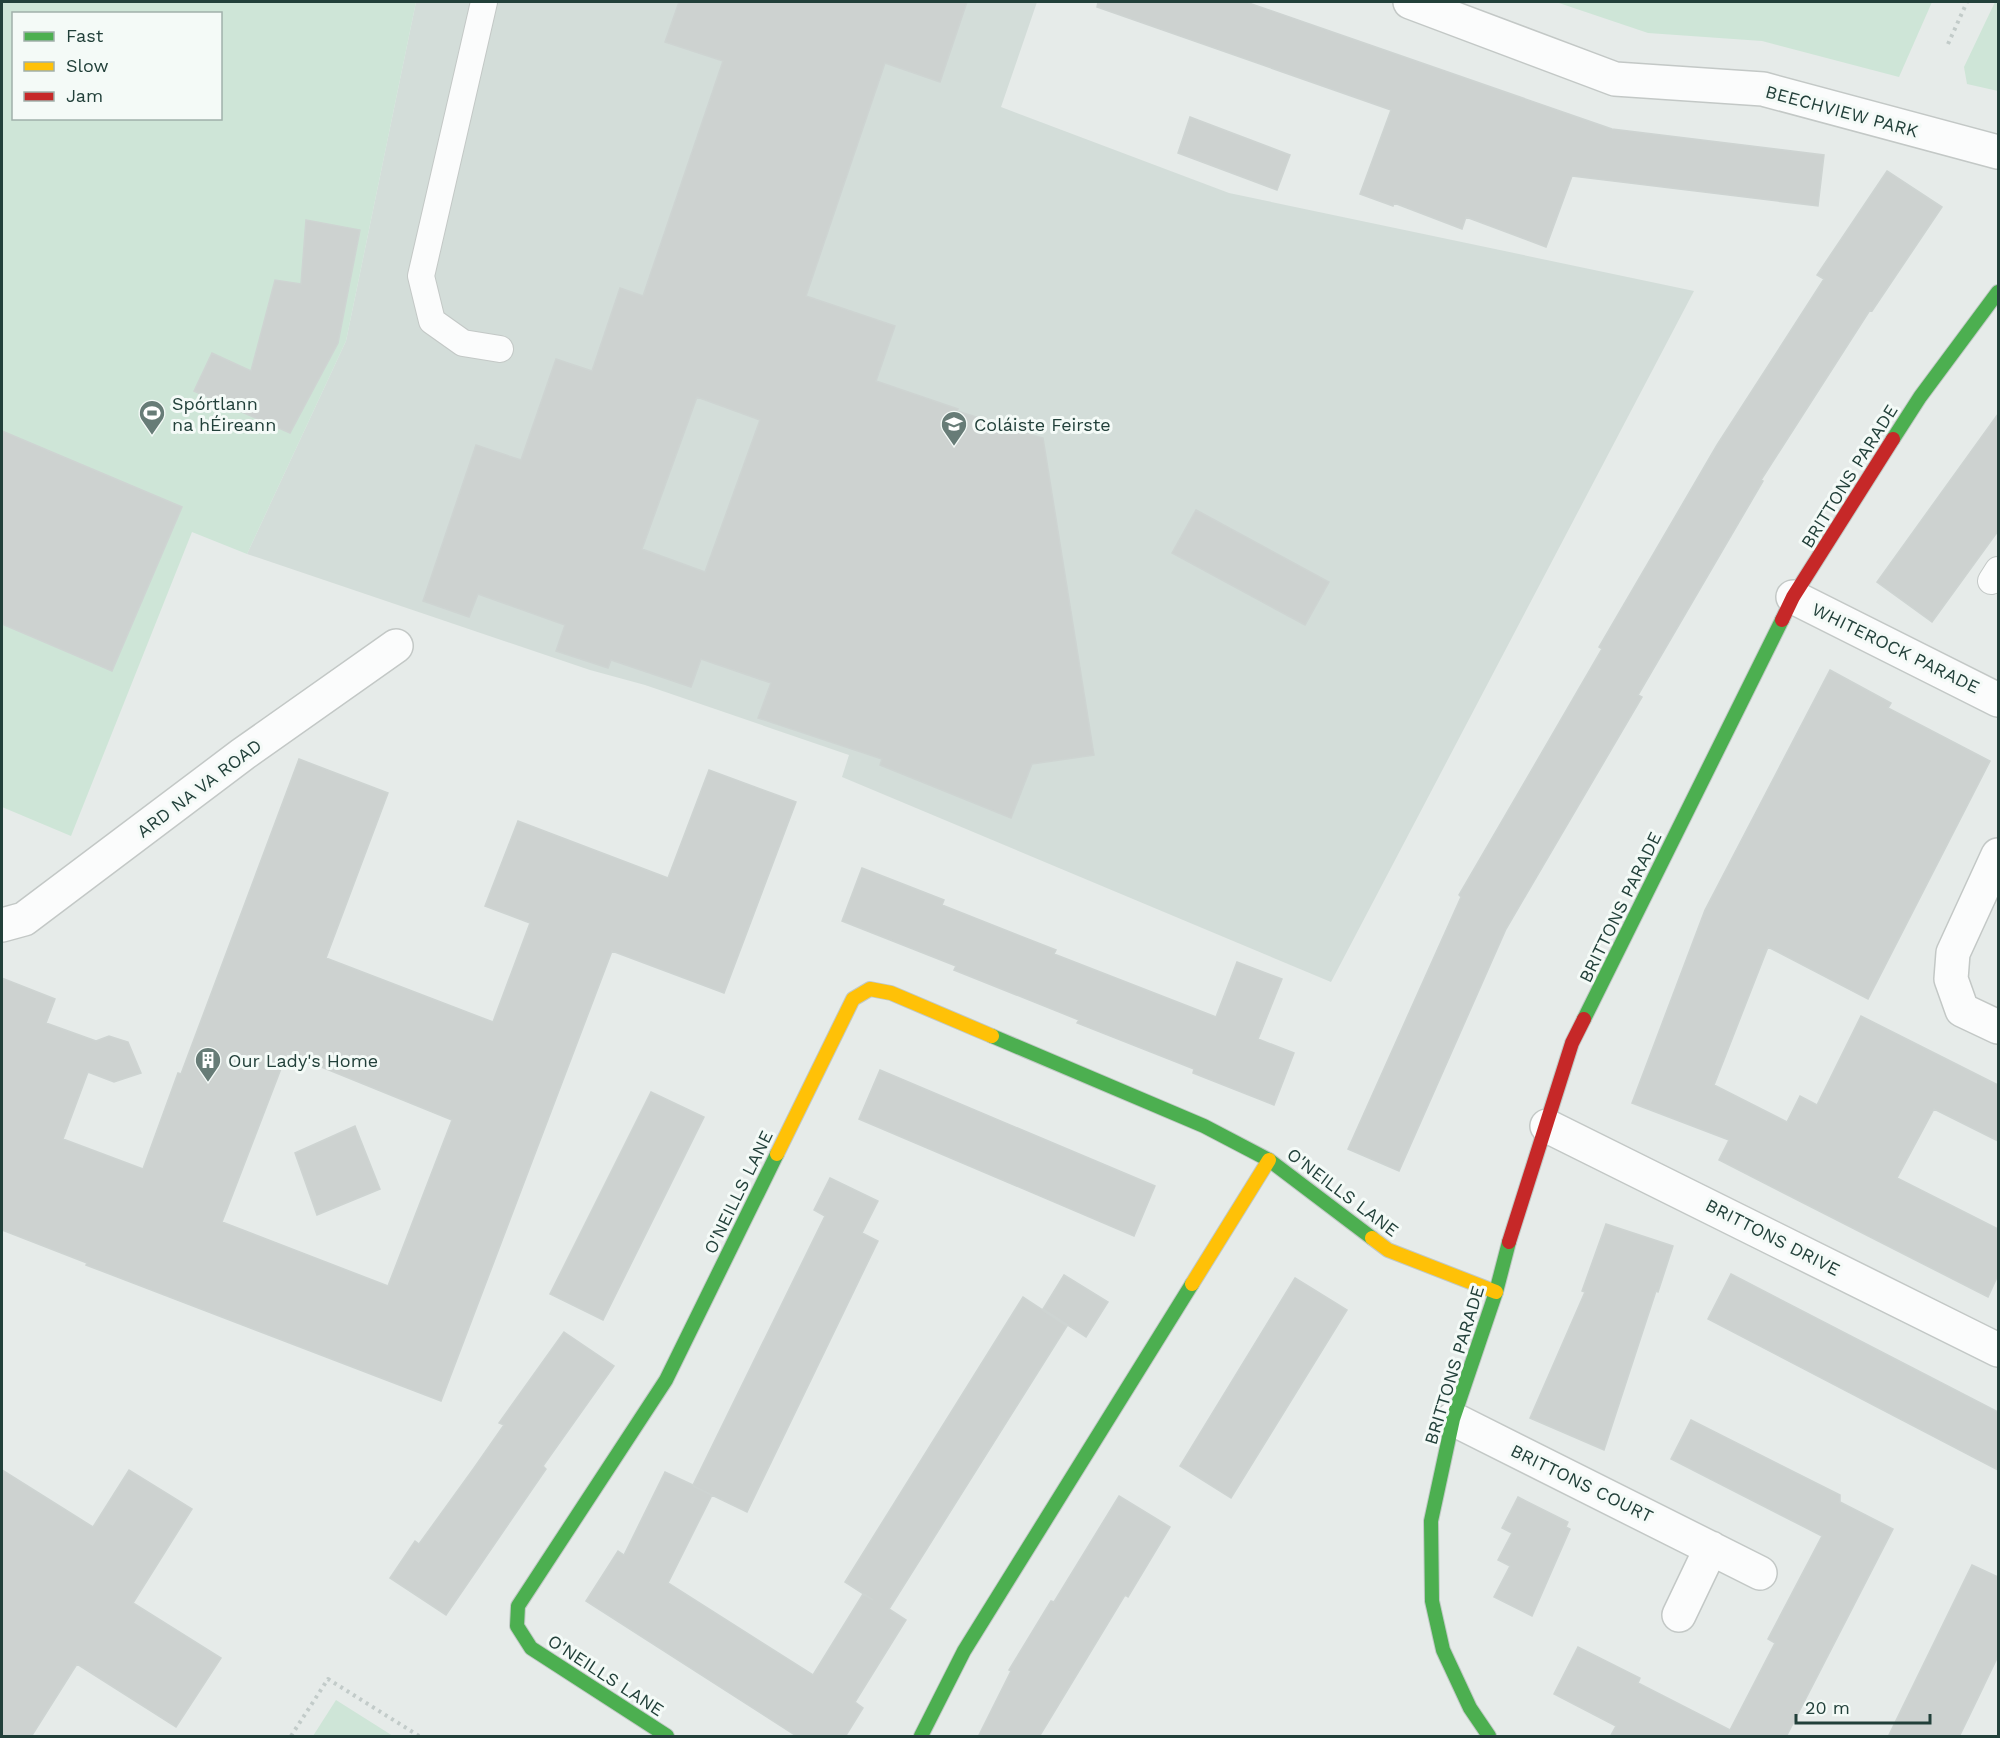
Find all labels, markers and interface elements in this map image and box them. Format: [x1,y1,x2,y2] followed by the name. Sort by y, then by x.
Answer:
[12,12,222,120] legend
[66,25,104,46] text: Fast
[66,55,109,76] text: Slow
[1763,81,1921,142] street label: BEECHVIEW PARK
[66,85,103,106] text: Jam
[172,393,276,435] place label: Spórtlann na hÉireann
[137,398,167,436] sports icon: Spórtlann na hÉireann
[1796,400,1902,552] street label: BRITTONS PARADE
[939,409,969,447] school or university icon: Coláiste Feirste
[974,414,1111,435] place label: Coláiste Feirste
[1809,598,1983,698] street label: WHITEROCK PARADE
[133,734,265,842] street label: ARD NA VA ROAD
[1574,828,1666,986] street label: BRITTONS PARADE
[193,1045,223,1083] building icon: Our Lady's Home
[228,1050,378,1071] place label: Our Lady's Home
[699,1127,777,1257] street label: O'NEILLS LANE
[1283,1143,1403,1241] street label: O'NEILLS LANE
[1702,1194,1844,1280] street label: BRITTONS DRIVE
[1420,1283,1488,1447] street label: BRITTONS PARADE
[1507,1439,1657,1527] street label: BRITTONS COURT
[544,1630,668,1720] street label: O'NEILLS LANE
[1796,1687,1930,1725] scale bar
[1805,1697,1850,1718] text: 20 m

